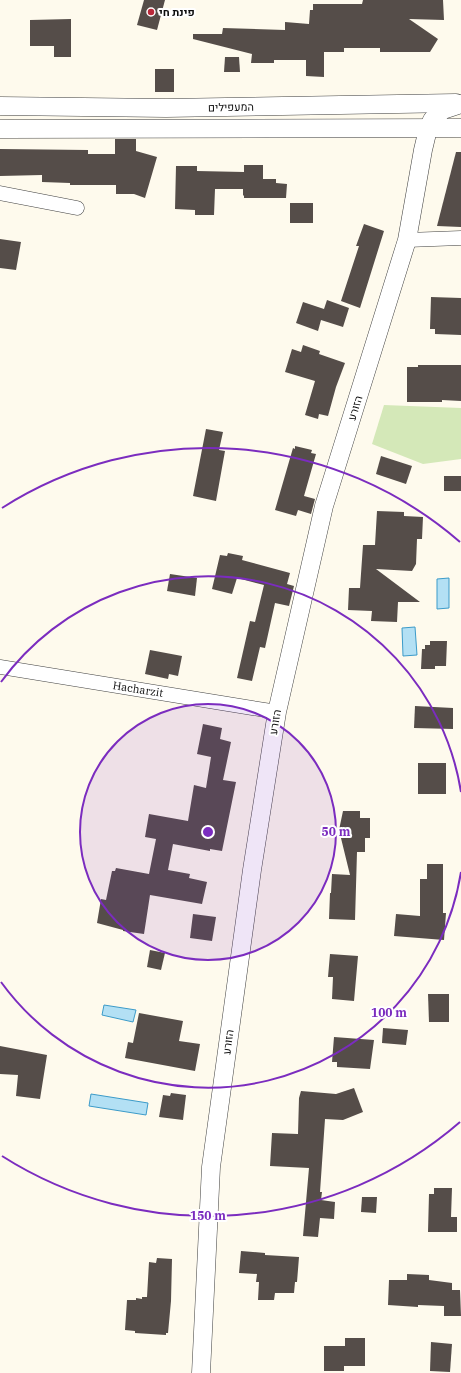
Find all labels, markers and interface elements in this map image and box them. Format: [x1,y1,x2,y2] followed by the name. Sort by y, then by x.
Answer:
[159,5,195,19] place label: פינת חי
[146,7,156,17] marker: פינת חי
[208,100,254,114] street label: המעפילים
[345,394,365,422] street label: הזורע
[112,678,164,700] street label: Hacharzit
[266,708,284,736] street label: הזורע
[322,824,351,839] text: 50 m
[201,825,215,839] centre of rings
[371,1005,407,1020] text: 100 m
[219,1028,237,1056] street label: הזורע
[190,1208,226,1223] text: 150 m

